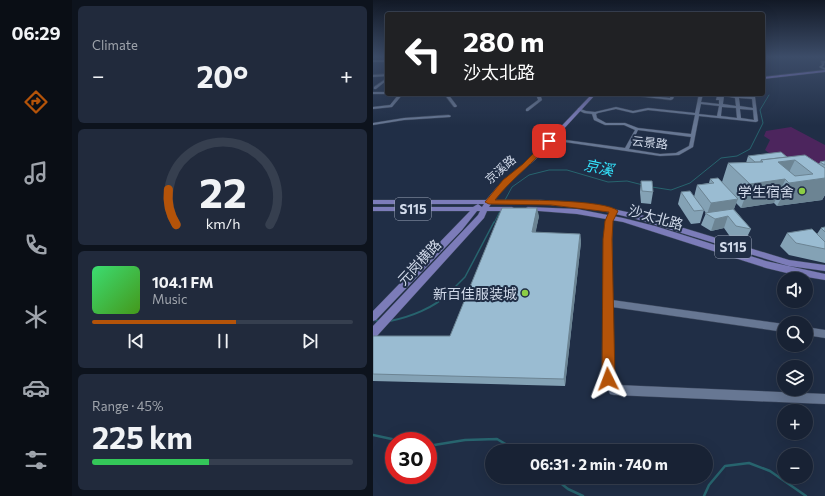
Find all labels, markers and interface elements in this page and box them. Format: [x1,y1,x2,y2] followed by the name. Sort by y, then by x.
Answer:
[11,22,61,44] text: 06:29
[463,24,544,58] text: 280 m
[397,28,449,80] icon: left
[92,37,138,53] text: Climate
[196,57,248,94] text: 20°
[463,61,535,83] text: 沙太北路
[92,62,105,89] text: −
[340,62,353,89] text: +
[22,88,50,116] icon: directions
[532,124,566,158] pin
[538,130,560,152] icon: arrive
[631,133,669,151] street label: 云景路
[482,152,518,186] street label: 京溪路
[582,155,617,179] water label: 京溪
[22,159,50,187] icon: music
[199,166,246,217] text: 22
[738,183,794,200] place label: 学生宿舍
[797,186,807,196] marker: 学生宿舍
[395,198,431,220] road number: S115
[627,201,685,233] street label: 沙太北路
[205,213,240,231] text: km/h
[22,231,50,259] icon: phone
[394,236,444,288] street label: 元岗横路
[715,236,751,258] road number: S115
[777,272,813,484] map controls
[777,272,813,308] button: sound
[152,273,214,291] text: 104.1 FM
[433,285,517,302] place label: 新百佳服装城
[520,288,530,298] marker: 新百佳服装城
[152,291,187,307] text: Music
[22,303,50,331] icon: climate
[777,316,813,352] button: search
[125,330,147,352] icon: previous
[212,330,234,352] icon: pause
[299,330,321,352] icon: next
[587,358,629,400] position arrow
[777,360,813,396] button: layers
[22,374,50,402] icon: car
[92,398,163,414] text: Range · 45%
[777,404,813,440] button: +
[92,418,193,455] text: 225 km
[385,432,437,484] speed limit sign: 30
[22,446,50,474] icon: filters
[777,448,813,484] button: −
[530,455,668,473] text: 06:31 · 2 min · 740 m

